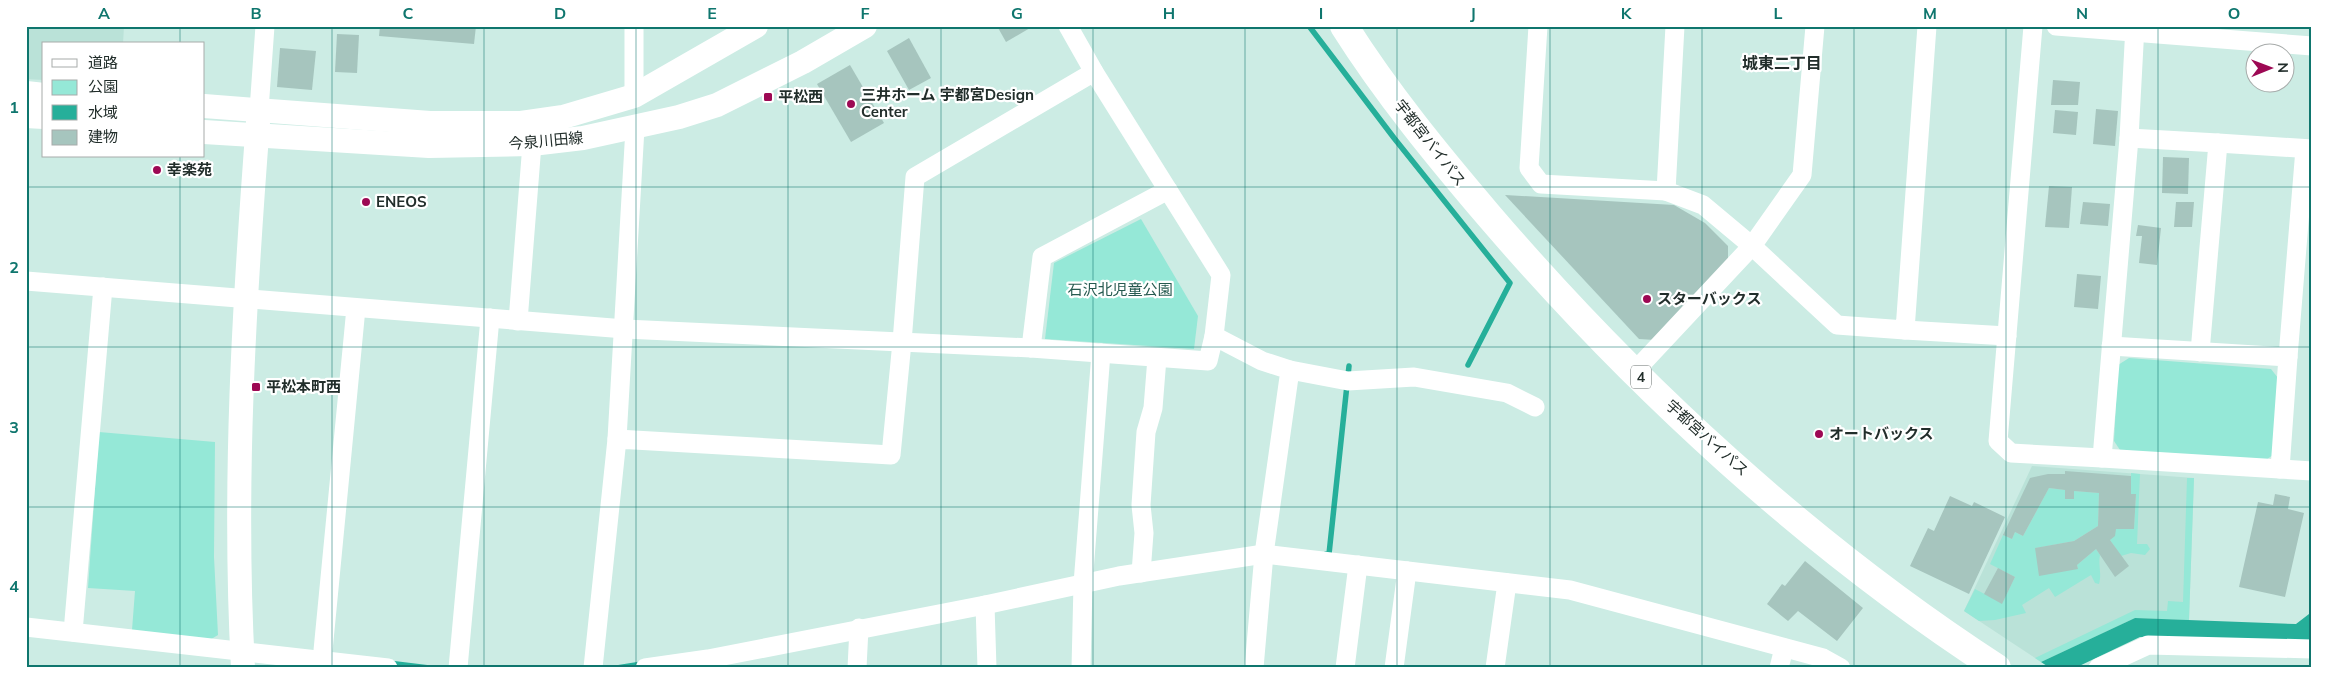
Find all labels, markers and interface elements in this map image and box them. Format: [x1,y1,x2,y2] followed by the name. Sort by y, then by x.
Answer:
[98,3,110,23] text: A
[250,3,262,23] text: B
[403,3,414,23] text: C
[554,3,566,23] text: D
[707,3,717,23] text: E
[860,3,870,23] text: F
[1011,3,1023,23] text: G
[1163,3,1175,23] text: H
[1319,3,1323,23] text: I
[1470,3,1476,23] text: J
[1621,3,1633,23] text: K
[1774,3,1783,23] text: L
[1923,3,1937,23] text: M
[2076,3,2088,23] text: N
[2228,3,2240,23] text: O
[42,42,205,158] legend
[2246,42,2296,92] north arrow
[88,53,118,72] text: 道路
[1742,53,1822,73] district label: 城東二丁目
[2274,62,2292,73] text: N
[88,77,118,96] text: 公園
[861,85,1034,121] place label: 三井ホーム 宇都宮Design Center
[778,87,823,106] place label: 平松西
[762,91,774,103] marker: 平松西
[1391,96,1470,190] street label: 宇都宮バイパス
[9,97,19,117] text: 1
[845,98,857,110] marker: 三井ホーム 宇都宮Design Center
[88,103,118,122] text: 水域
[88,127,118,146] text: 建物
[508,128,584,153] street label: 今泉川田線
[167,160,212,179] place label: 幸楽苑
[151,164,163,176] marker: 幸楽苑
[376,192,427,211] place label: ENEOS
[360,196,372,208] marker: ENEOS
[9,257,19,277] text: 2
[1067,280,1173,299] park label: 石沢北児童公園
[1657,289,1761,308] place label: スターバックス
[1641,293,1653,305] marker: スターバックス
[1631,366,1651,388] road number: 4
[266,377,341,396] place label: 平松本町西
[250,381,262,393] marker: 平松本町西
[1662,396,1753,480] street label: 宇都宮バイパス
[9,417,19,437] text: 3
[1829,424,1934,443] place label: オートバックス
[1813,428,1825,440] marker: オートバックス
[9,576,19,596] text: 4

